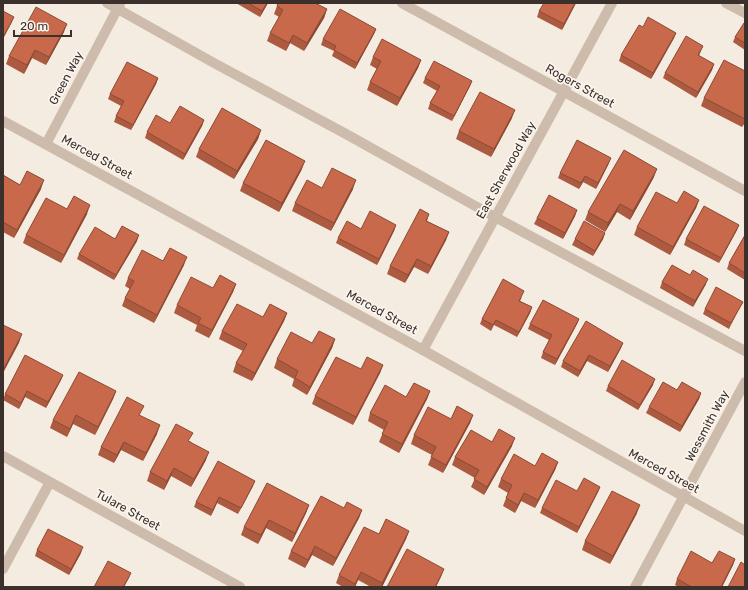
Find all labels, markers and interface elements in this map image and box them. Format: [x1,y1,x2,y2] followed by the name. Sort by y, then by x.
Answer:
[14,12,71,38] scale bar
[20,19,48,33] text: 20 m
[46,49,86,107] street label: Green Way
[543,61,617,111] street label: Rogers Street
[473,118,539,221] street label: East Sherwood Way
[59,132,135,182] street label: Merced Street
[344,287,420,337] street label: Merced Street
[682,387,732,464] street label: Wessmith Way
[626,446,702,496] street label: Merced Street
[93,487,163,534] street label: Tulare Street

